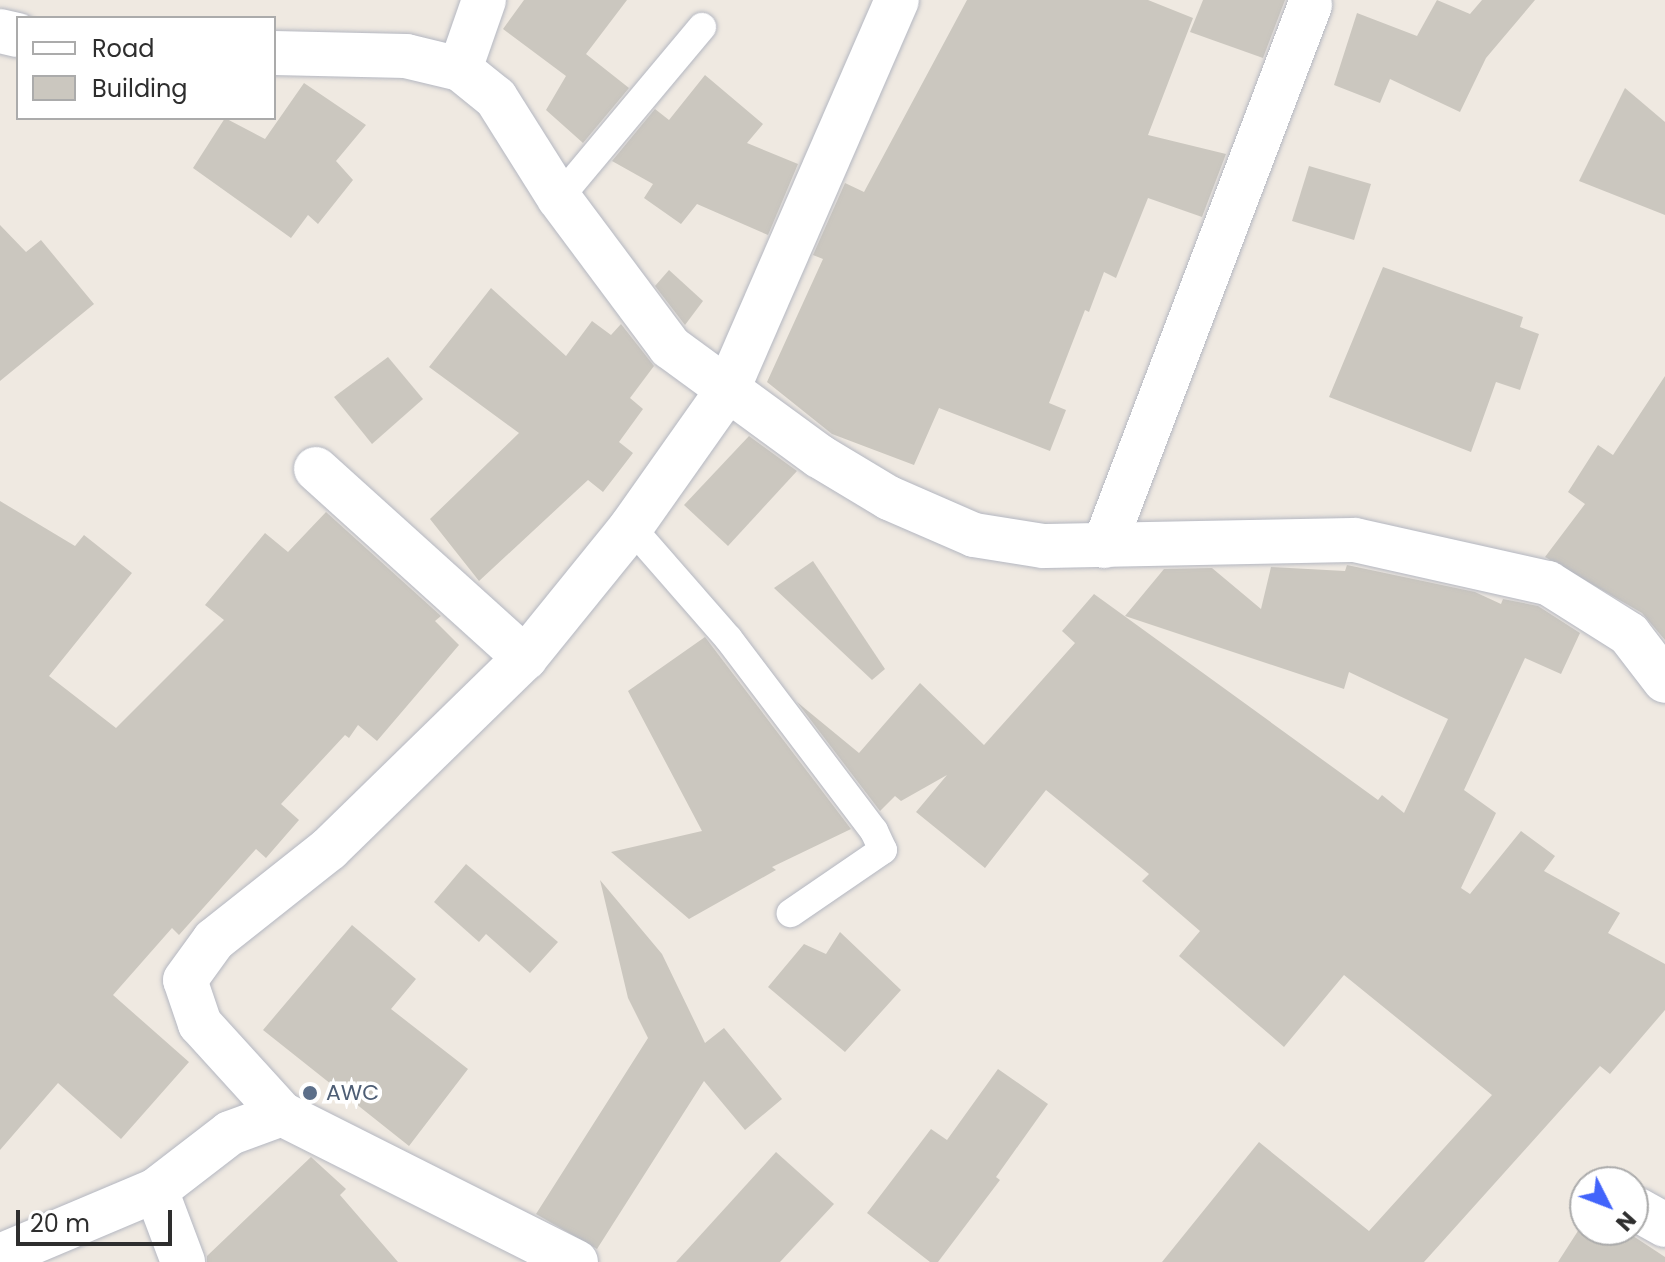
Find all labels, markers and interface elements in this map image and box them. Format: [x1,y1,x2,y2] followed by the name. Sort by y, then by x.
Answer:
[16,16,276,120] legend
[92,32,154,65] text: Road
[92,72,188,105] text: Building
[326,1080,379,1106] place label: AWC
[301,1084,319,1102] marker: AWC
[1569,1166,1649,1246] north arrow
[20,1194,176,1244] scale bar
[1609,1205,1643,1238] text: N
[30,1207,90,1240] text: 20 m

